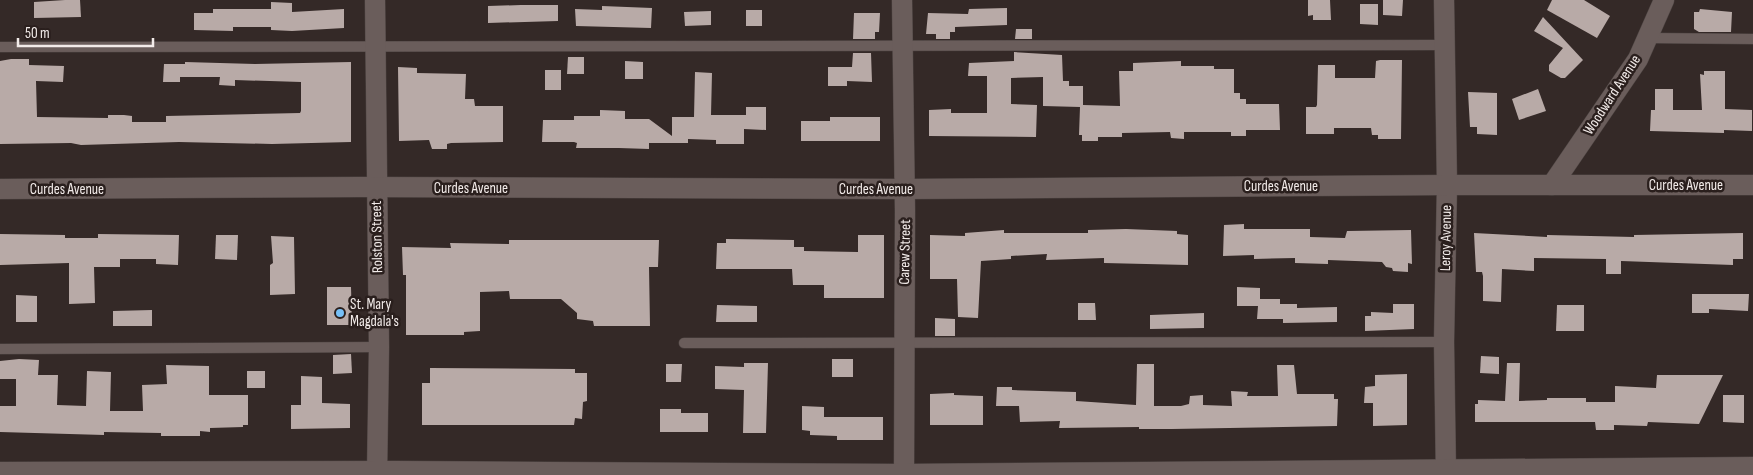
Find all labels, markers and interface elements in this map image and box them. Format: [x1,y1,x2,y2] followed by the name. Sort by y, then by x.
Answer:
[18,15,152,47] scale bar
[25,24,50,43] text: 50 m
[1579,51,1645,139] street label: Woodward Avenue
[1649,176,1723,195] street label: Curdes Avenue
[1244,177,1318,196] street label: Curdes Avenue
[434,179,508,198] street label: Curdes Avenue
[30,180,104,199] street label: Curdes Avenue
[839,180,913,199] street label: Curdes Avenue
[367,200,387,273] street label: Rolston Street
[1436,205,1456,271] street label: Leroy Avenue
[895,219,915,285] street label: Carew Street
[350,295,399,331] place label: St. Mary Magdala's
[334,307,346,319] marker: St. Mary Magdala's

